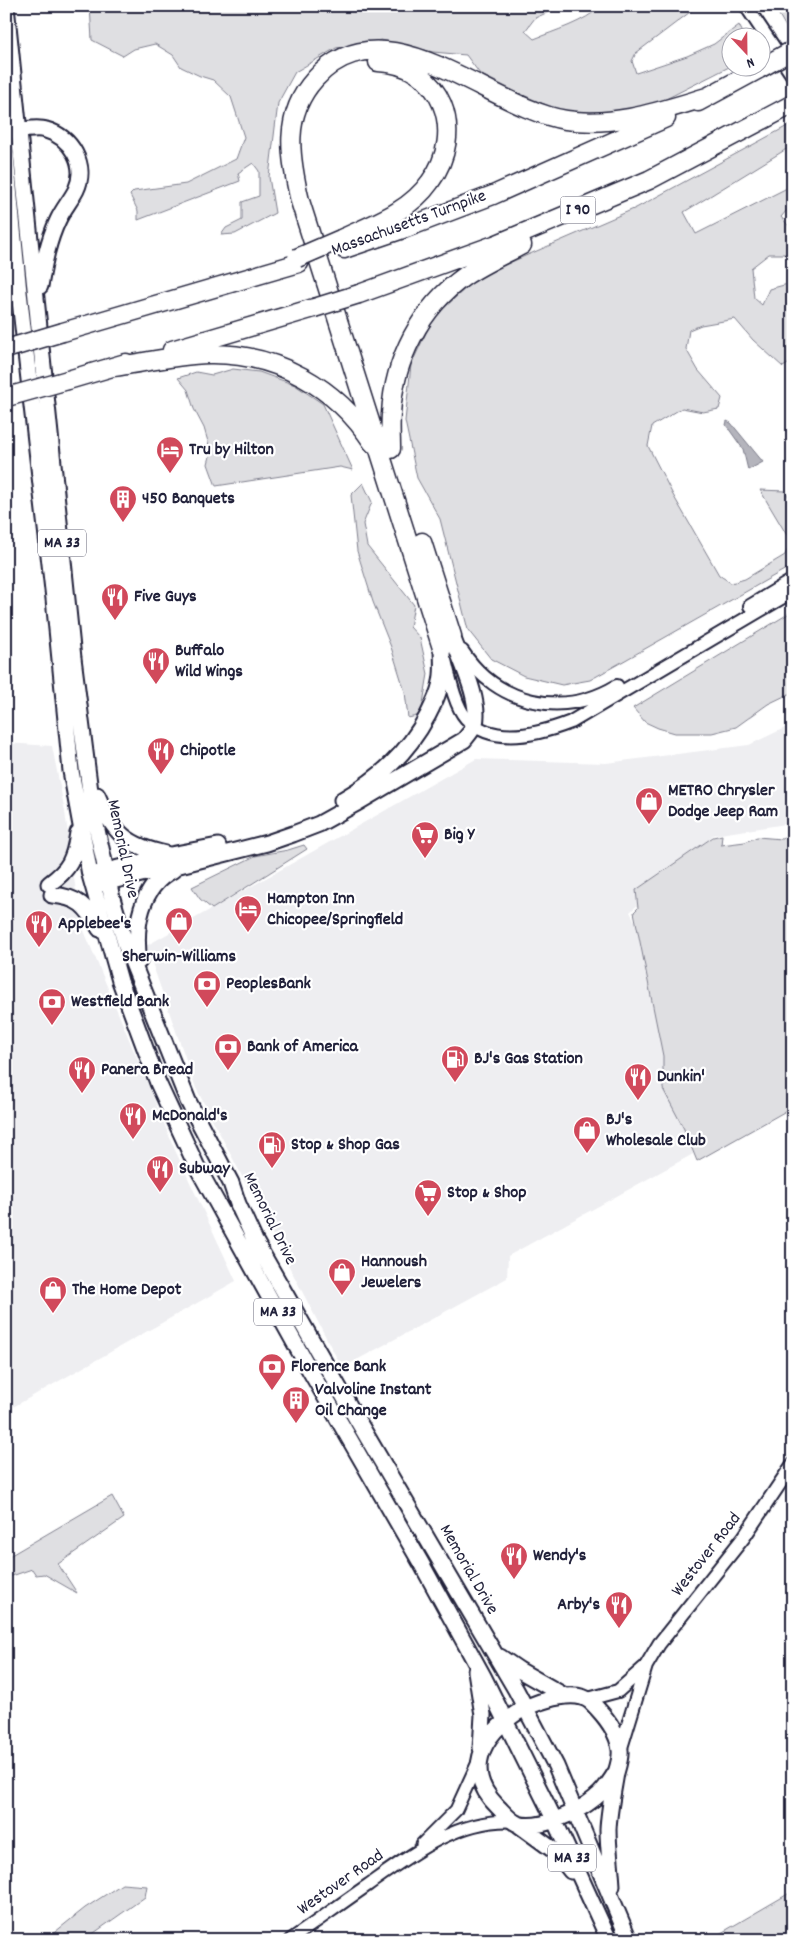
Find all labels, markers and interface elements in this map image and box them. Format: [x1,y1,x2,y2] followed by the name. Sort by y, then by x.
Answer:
[722,28,772,78] north arrow
[743,52,757,73] text: N
[328,184,490,264] street label: Massachusetts Turnpike
[560,196,596,224] road number: I 90
[155,435,185,474] hotel icon: Tru by Hilton
[189,438,274,463] place label: Tru by Hilton
[108,484,138,523] building icon: 450 Banquets
[142,487,235,512] place label: 450 Banquets
[38,530,86,556] road number: MA 33
[100,582,130,621] restaurant icon: Five Guys
[134,585,197,610] place label: Five Guys
[175,639,243,685] place label: Buffalo Wild Wings
[141,646,171,685] restaurant icon: Buffalo Wild Wings
[146,736,176,775] restaurant icon: Chipotle
[180,739,236,764] place label: Chipotle
[668,779,778,825] place label: METRO Chrysler Dodge Jeep Ram
[634,786,664,825] shop icon: METRO Chrysler Dodge Jeep Ram
[99,797,145,901] street label: Memorial Drive
[410,820,440,859] supermarket icon: Big Y
[444,823,476,848] place label: Big Y
[267,887,403,933] place label: Hampton Inn Chicopee/Springfield
[233,894,263,933] hotel icon: Hampton Inn Chicopee/Springfield
[164,906,194,945] shop icon: Sherwin-Williams
[24,909,54,948] restaurant icon: Applebee's
[58,912,132,937] place label: Applebee's
[122,945,236,970] place label: Sherwin-Williams
[192,969,222,1008] bank icon: PeoplesBank
[226,972,311,997] place label: PeoplesBank
[37,987,67,1026] bank icon: Westfield Bank
[71,990,170,1015] place label: Westfield Bank
[213,1032,243,1071] bank icon: Bank of America
[247,1035,359,1060] place label: Bank of America
[440,1044,470,1083] fuel station icon: BJ's Gas Station
[474,1047,583,1072] place label: BJ's Gas Station
[67,1055,97,1094] restaurant icon: Panera Bread
[101,1058,193,1083] place label: Panera Bread
[623,1062,653,1101] restaurant icon: Dunkin'
[657,1065,705,1090] place label: Dunkin'
[118,1101,148,1140] restaurant icon: McDonald's
[152,1104,228,1129] place label: McDonald's
[606,1108,706,1154] place label: BJ's Wholesale Club
[572,1115,602,1154] shop icon: BJ's Wholesale Club
[257,1130,287,1169] fuel station icon: Stop & Shop Gas
[291,1133,400,1158] place label: Stop & Shop Gas
[145,1154,175,1193] restaurant icon: Subway
[179,1157,231,1182] place label: Subway
[236,1168,302,1270] street label: Memorial Drive
[413,1178,443,1217] supermarket icon: Stop & Shop
[447,1181,527,1206] place label: Stop & Shop
[361,1250,427,1296] place label: Hannoush Jewelers
[327,1257,357,1296] shop icon: Hannoush Jewelers
[38,1275,68,1314] shop icon: The Home Depot
[72,1278,182,1303] place label: The Home Depot
[254,1298,302,1325] road number: MA 33
[257,1352,287,1391] bank icon: Florence Bank
[291,1355,387,1380] place label: Florence Bank
[315,1378,432,1424] place label: Valvoline Instant Oil Change
[281,1385,311,1424] building icon: Valvoline Instant Oil Change
[666,1508,748,1602] street label: Westover Road
[432,1520,504,1620] street label: Memorial Drive
[499,1541,529,1580] restaurant icon: Wendy's
[533,1544,587,1569] place label: Wendy's
[604,1590,634,1629] restaurant icon: Arby's
[557,1593,600,1618] place label: Arby's
[293,1844,389,1922] street label: Westover Road
[548,1845,596,1872] road number: MA 33

